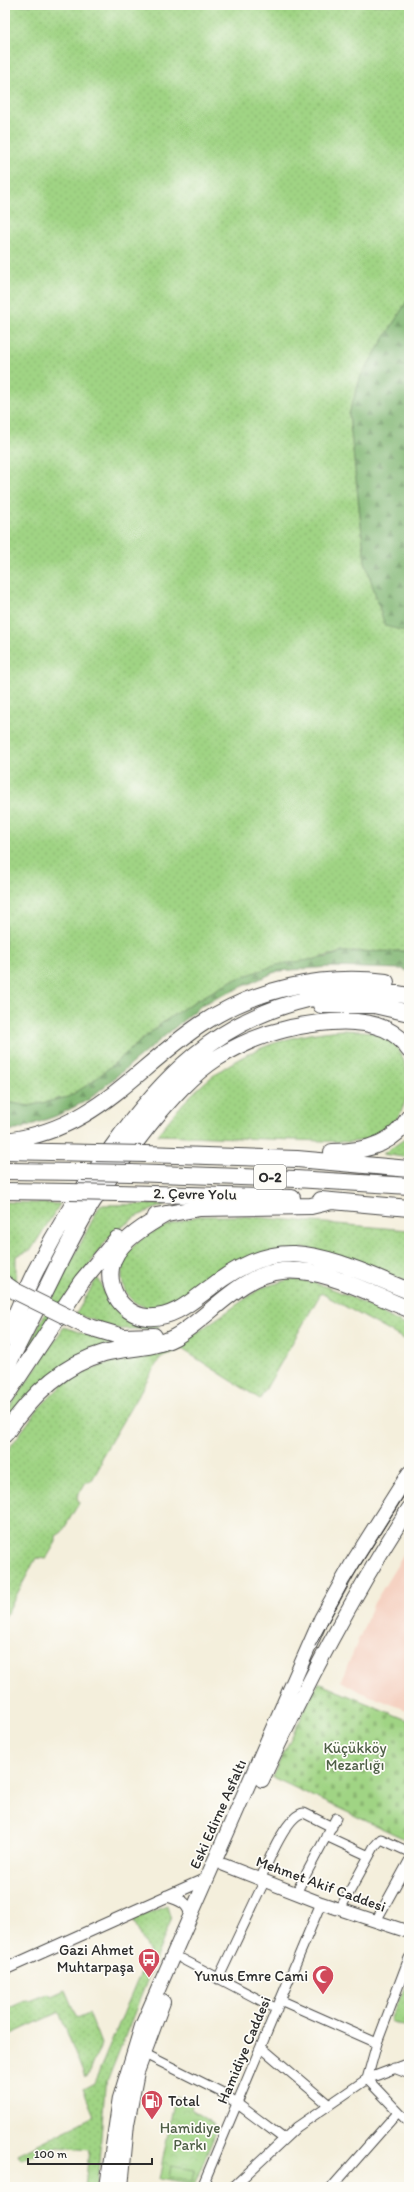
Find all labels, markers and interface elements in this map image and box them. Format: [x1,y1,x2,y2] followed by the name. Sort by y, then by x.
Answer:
[254,1165,286,1189] road number: O-2
[153,1184,237,1204] street label: 2. Çevre Yolu
[323,1739,387,1774] park label: Küçükköy Mezarlığı
[186,1756,250,1872] street label: Eski Edirne Asfaltı
[254,1852,388,1916] street label: Mehmet Akif Caddesi
[57,1941,134,1976] place label: Gazi Ahmet Muhtarpaşa
[136,1946,162,1979] bus stop icon: Gazi Ahmet Muhtarpaşa
[310,1963,336,1996] mosque icon: Yunus Emre Cami
[194,1967,308,1985] place label: Yunus Emre Cami
[213,1993,275,2107] street label: Hamidiye Caddesi
[139,2088,165,2121] fuel station icon: Total
[168,2092,201,2110] place label: Total
[160,2119,220,2154] park label: Hamidiye Parkı
[28,2140,152,2166] scale bar
[34,2147,67,2161] text: 100 m

